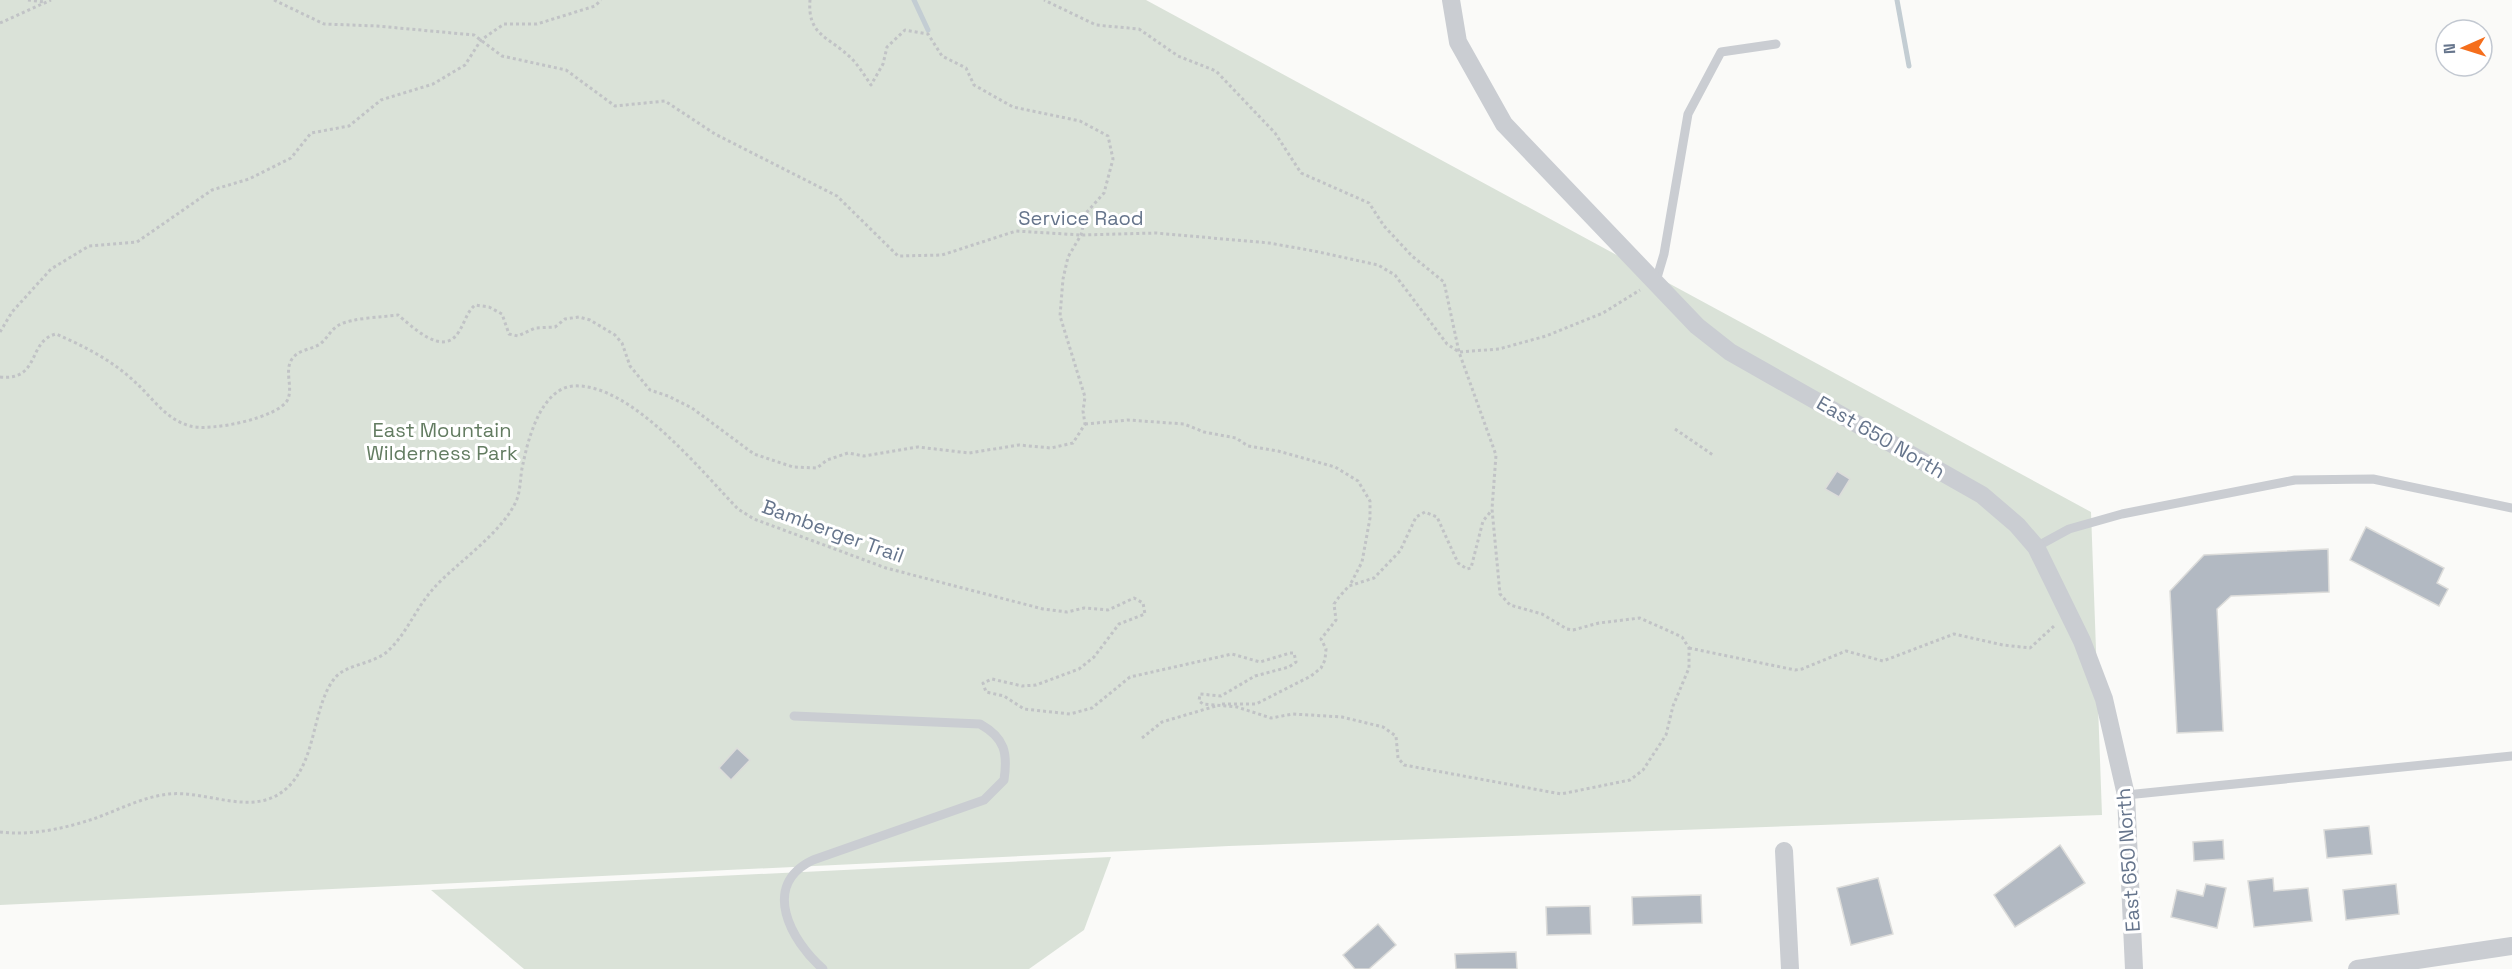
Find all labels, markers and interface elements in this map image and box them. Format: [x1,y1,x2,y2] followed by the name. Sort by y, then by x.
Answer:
[2434,18,2494,78] north arrow
[2439,43,2460,55] text: N
[1018,205,1144,231] street label: Service Raod
[1812,390,1950,484] street label: East 650 North
[366,417,518,466] park label: East Mountain Wilderness Park
[758,493,908,569] street label: Bamberger Trail
[2110,787,2146,933] street label: East 650 North

